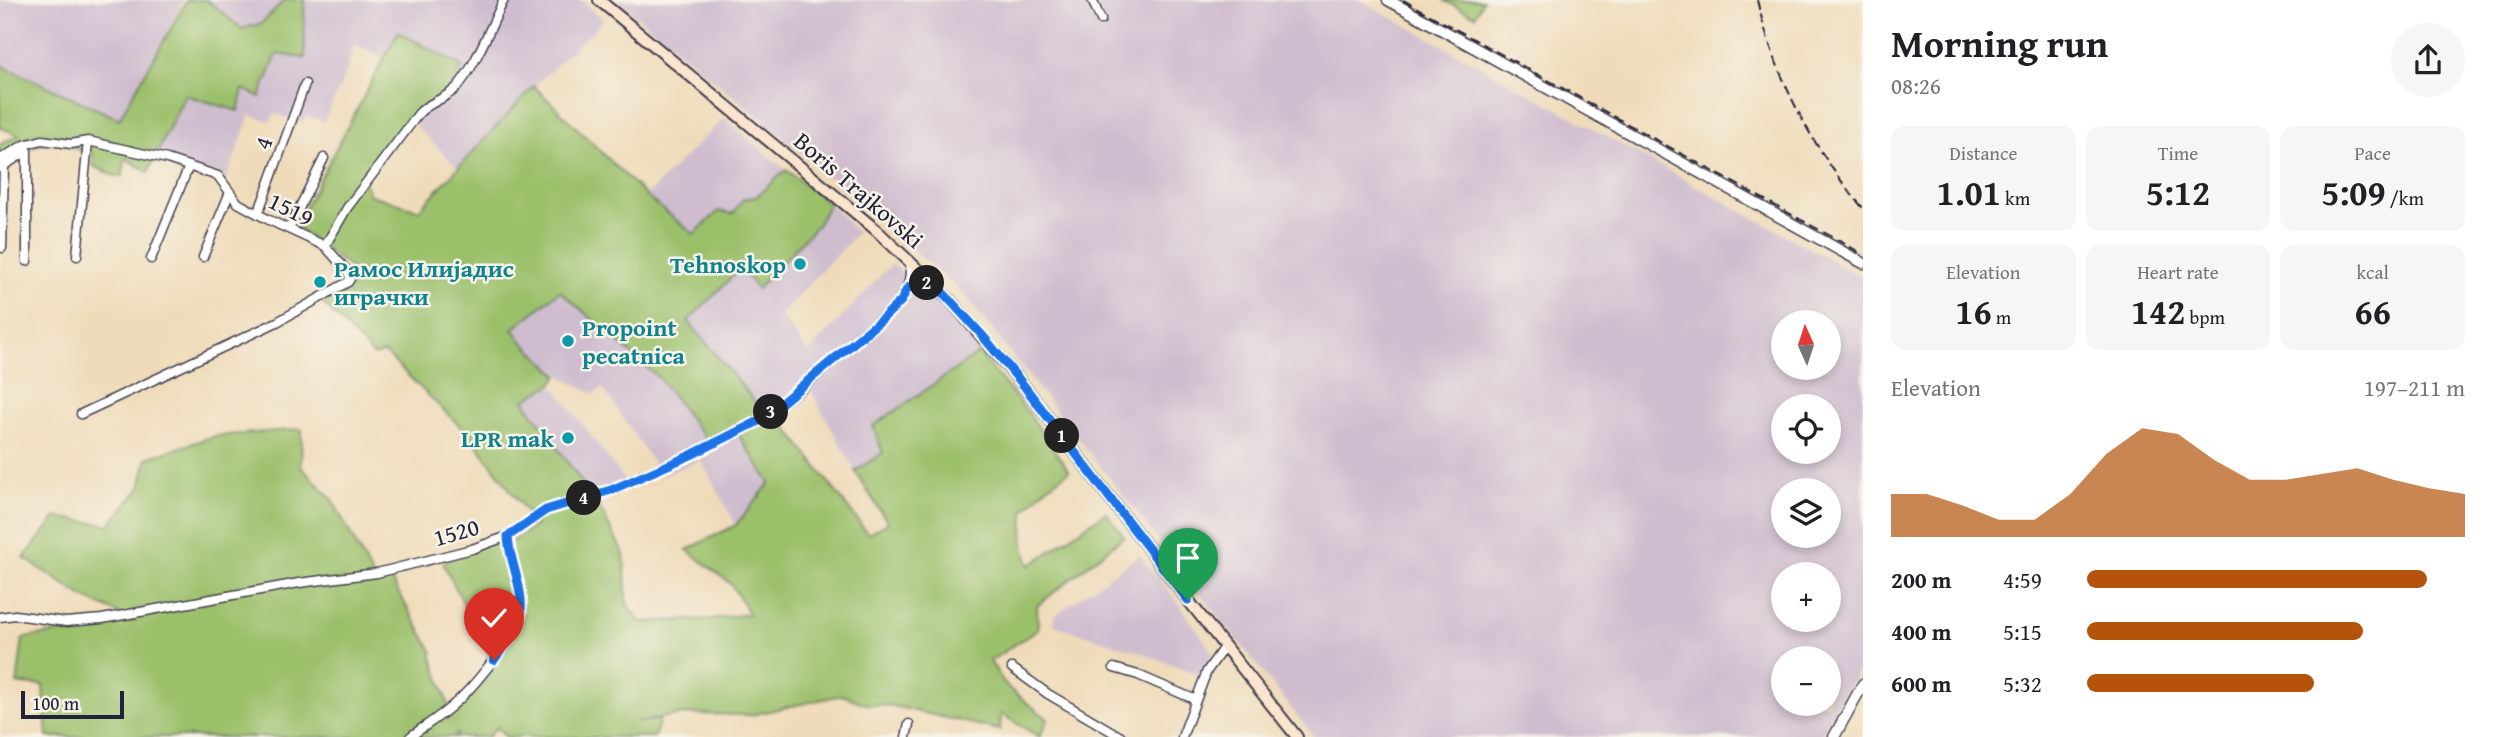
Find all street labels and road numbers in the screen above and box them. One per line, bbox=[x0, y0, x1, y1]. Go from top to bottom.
street label: Boris Trajkovski bbox=[786, 124, 932, 257]
street label: 4 bbox=[245, 132, 281, 154]
street label: 1519 bbox=[263, 183, 319, 235]
street label: 1520 bbox=[429, 509, 483, 555]

